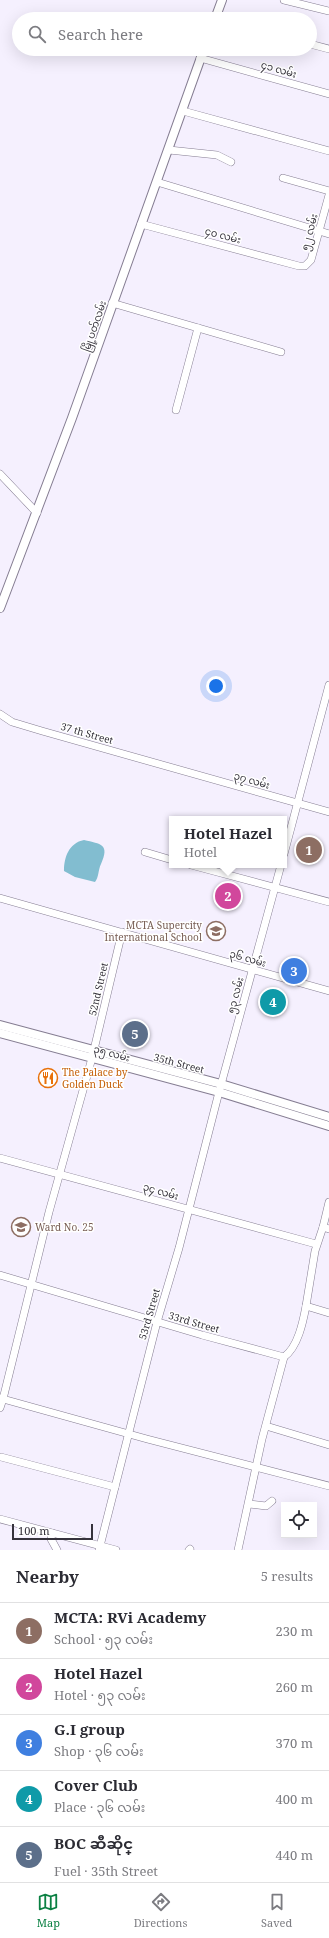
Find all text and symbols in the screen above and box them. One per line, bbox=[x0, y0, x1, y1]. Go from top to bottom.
search box bbox=[12, 12, 317, 56]
icon: search bbox=[26, 23, 48, 45]
text: Search here bbox=[58, 24, 143, 44]
street label: ၄၁ လမ်း bbox=[259, 57, 298, 83]
street label: ၅၂ လမ်း bbox=[297, 212, 323, 252]
street label: ၄၀ လမ်း bbox=[203, 223, 243, 248]
street label: မြို့ပတ်လမ်း bbox=[79, 299, 111, 354]
your location bbox=[206, 676, 226, 696]
street label: 37 th Street bbox=[59, 719, 115, 747]
street label: ၃၇ လမ်း bbox=[232, 768, 272, 794]
popup bbox=[169, 816, 287, 868]
text: Hotel Hazel bbox=[184, 823, 272, 843]
pin: 1 bbox=[296, 835, 322, 865]
text: Hotel bbox=[184, 843, 217, 861]
pin: 2 bbox=[215, 881, 241, 911]
place label: MCTA Supercity International School bbox=[105, 918, 202, 944]
school or university icon: MCTA Supercity International School bbox=[205, 920, 227, 942]
street label: ၃၆ လမ်း bbox=[228, 946, 268, 972]
pin: 3 bbox=[281, 956, 307, 986]
street label: 52nd Street bbox=[85, 961, 111, 1017]
street label: ၅၃ လမ်း bbox=[223, 975, 248, 1015]
pin: 4 bbox=[260, 987, 286, 1017]
pin: 5 bbox=[122, 1019, 148, 1049]
street label: ၃၅ လမ်း bbox=[92, 1041, 132, 1066]
street label: 35th Street bbox=[152, 1050, 206, 1077]
place label: The Palace by Golden Duck bbox=[62, 1065, 128, 1091]
restaurant icon: The Palace by Golden Duck bbox=[37, 1067, 59, 1089]
street label: ၃၄ လမ်း bbox=[141, 1179, 180, 1205]
school or university icon: Ward No. 25 bbox=[10, 1216, 32, 1238]
place label: Ward No. 25 bbox=[35, 1220, 94, 1234]
street label: 53rd Street bbox=[135, 1286, 163, 1341]
street label: 33rd Street bbox=[167, 1308, 222, 1336]
map controls bbox=[281, 1502, 317, 1538]
button: locate bbox=[281, 1502, 317, 1538]
scale bar bbox=[12, 1522, 93, 1541]
text: 100 m bbox=[18, 1523, 50, 1538]
text: Nearby bbox=[16, 1565, 79, 1588]
text: 5 results bbox=[261, 1567, 313, 1585]
text: MCTA: RVi Academy bbox=[54, 1607, 206, 1627]
text: 1 bbox=[25, 1622, 33, 1640]
text: 230 m bbox=[276, 1622, 313, 1640]
text: School · ၅၃ လမ်း bbox=[54, 1630, 153, 1648]
text: Hotel Hazel bbox=[54, 1663, 142, 1683]
text: 2 bbox=[25, 1678, 33, 1696]
text: 260 m bbox=[276, 1678, 313, 1696]
text: Hotel · ၅၃ လမ်း bbox=[54, 1686, 146, 1704]
text: G.I group bbox=[54, 1719, 125, 1739]
text: 3 bbox=[25, 1734, 33, 1752]
text: 370 m bbox=[276, 1734, 313, 1752]
text: Shop · ၃၆ လမ်း bbox=[54, 1742, 144, 1760]
text: Cover Club bbox=[54, 1775, 138, 1795]
text: 4 bbox=[25, 1790, 33, 1808]
text: 400 m bbox=[276, 1790, 313, 1808]
text: Place · ၃၆ လမ်း bbox=[54, 1798, 145, 1816]
text: BOC ဆီဆိုင္ bbox=[54, 1833, 133, 1853]
text: 5 bbox=[25, 1846, 33, 1864]
text: 440 m bbox=[276, 1846, 313, 1864]
text: Fuel · 35th Street bbox=[54, 1862, 158, 1880]
tab: Map bbox=[37, 1891, 60, 1930]
tab: Directions bbox=[134, 1891, 187, 1930]
tab: Saved bbox=[261, 1891, 292, 1930]

